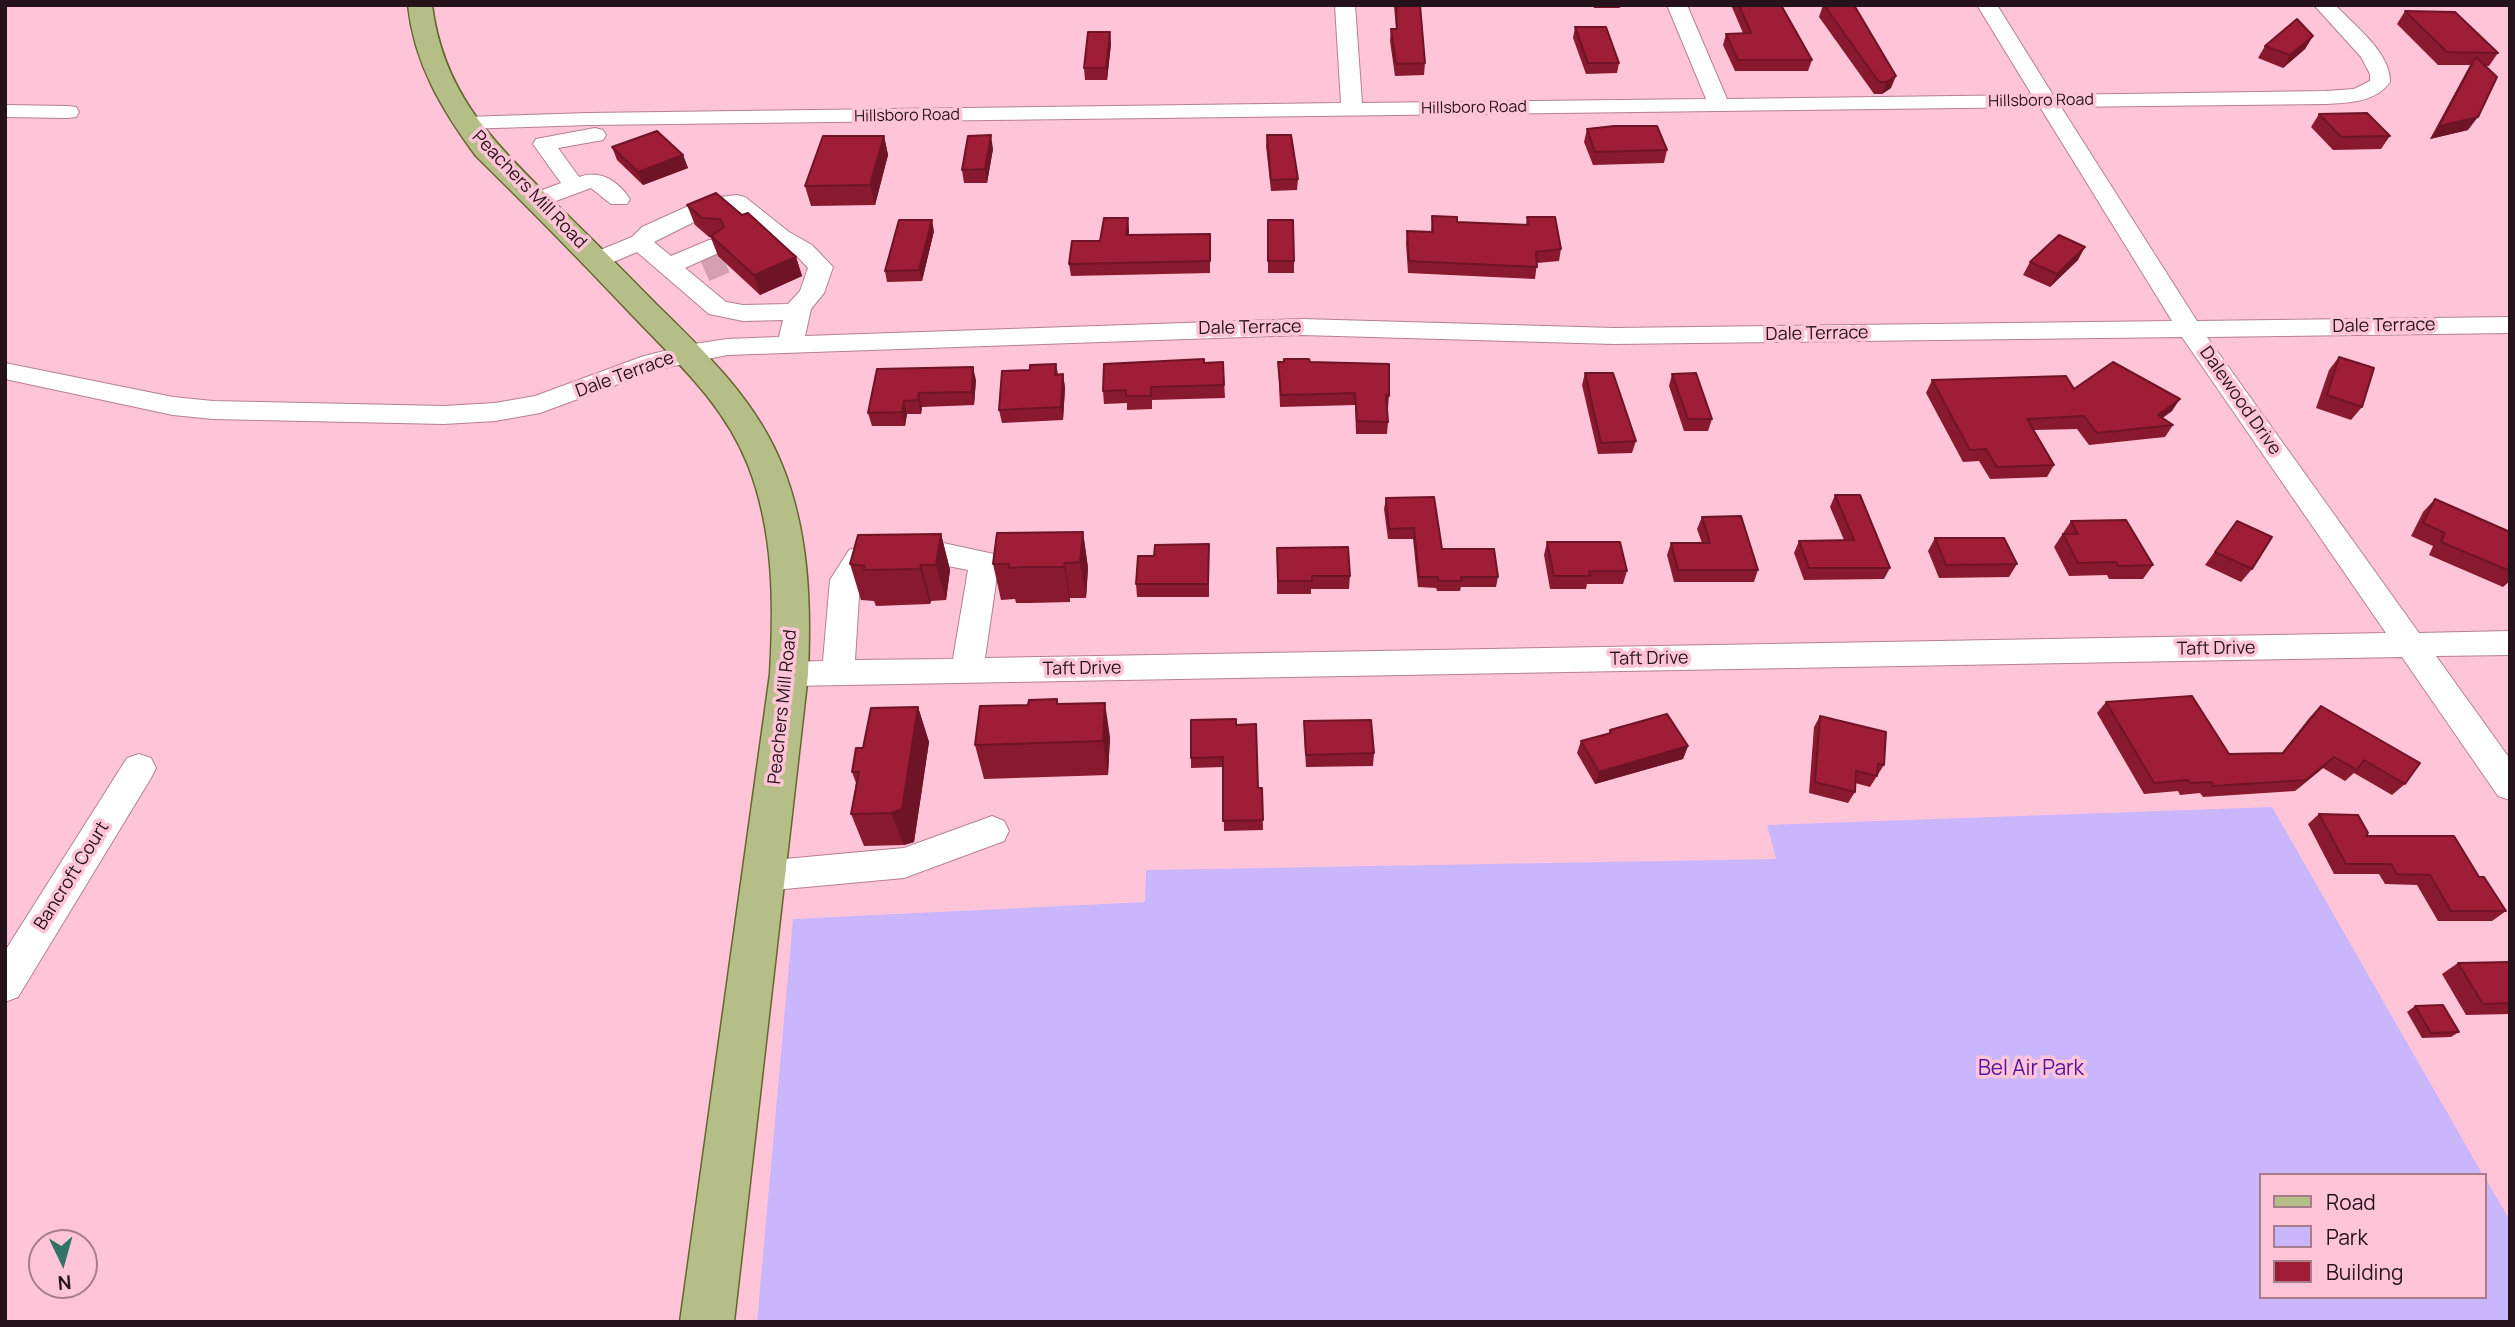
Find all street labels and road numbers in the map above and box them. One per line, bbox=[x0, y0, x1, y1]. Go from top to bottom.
street label: Hillsboro Road bbox=[1988, 90, 2094, 112]
street label: Hillsboro Road bbox=[1421, 97, 1527, 119]
street label: Hillsboro Road bbox=[854, 105, 960, 127]
street label: Peachers Mill Road bbox=[467, 127, 591, 253]
street label: Dale Terrace bbox=[2332, 314, 2436, 338]
street label: Dale Terrace bbox=[1198, 316, 1302, 340]
street label: Dale Terrace bbox=[1765, 322, 1869, 346]
street label: Dalewood Drive bbox=[2195, 343, 2285, 459]
street label: Dale Terrace bbox=[573, 347, 677, 403]
street label: Peachers Mill Road bbox=[764, 629, 802, 785]
street label: Taft Drive bbox=[2176, 638, 2256, 660]
street label: Taft Drive bbox=[1609, 648, 1689, 670]
street label: Taft Drive bbox=[1042, 658, 1122, 680]
street label: Bancroft Court bbox=[30, 818, 114, 934]

